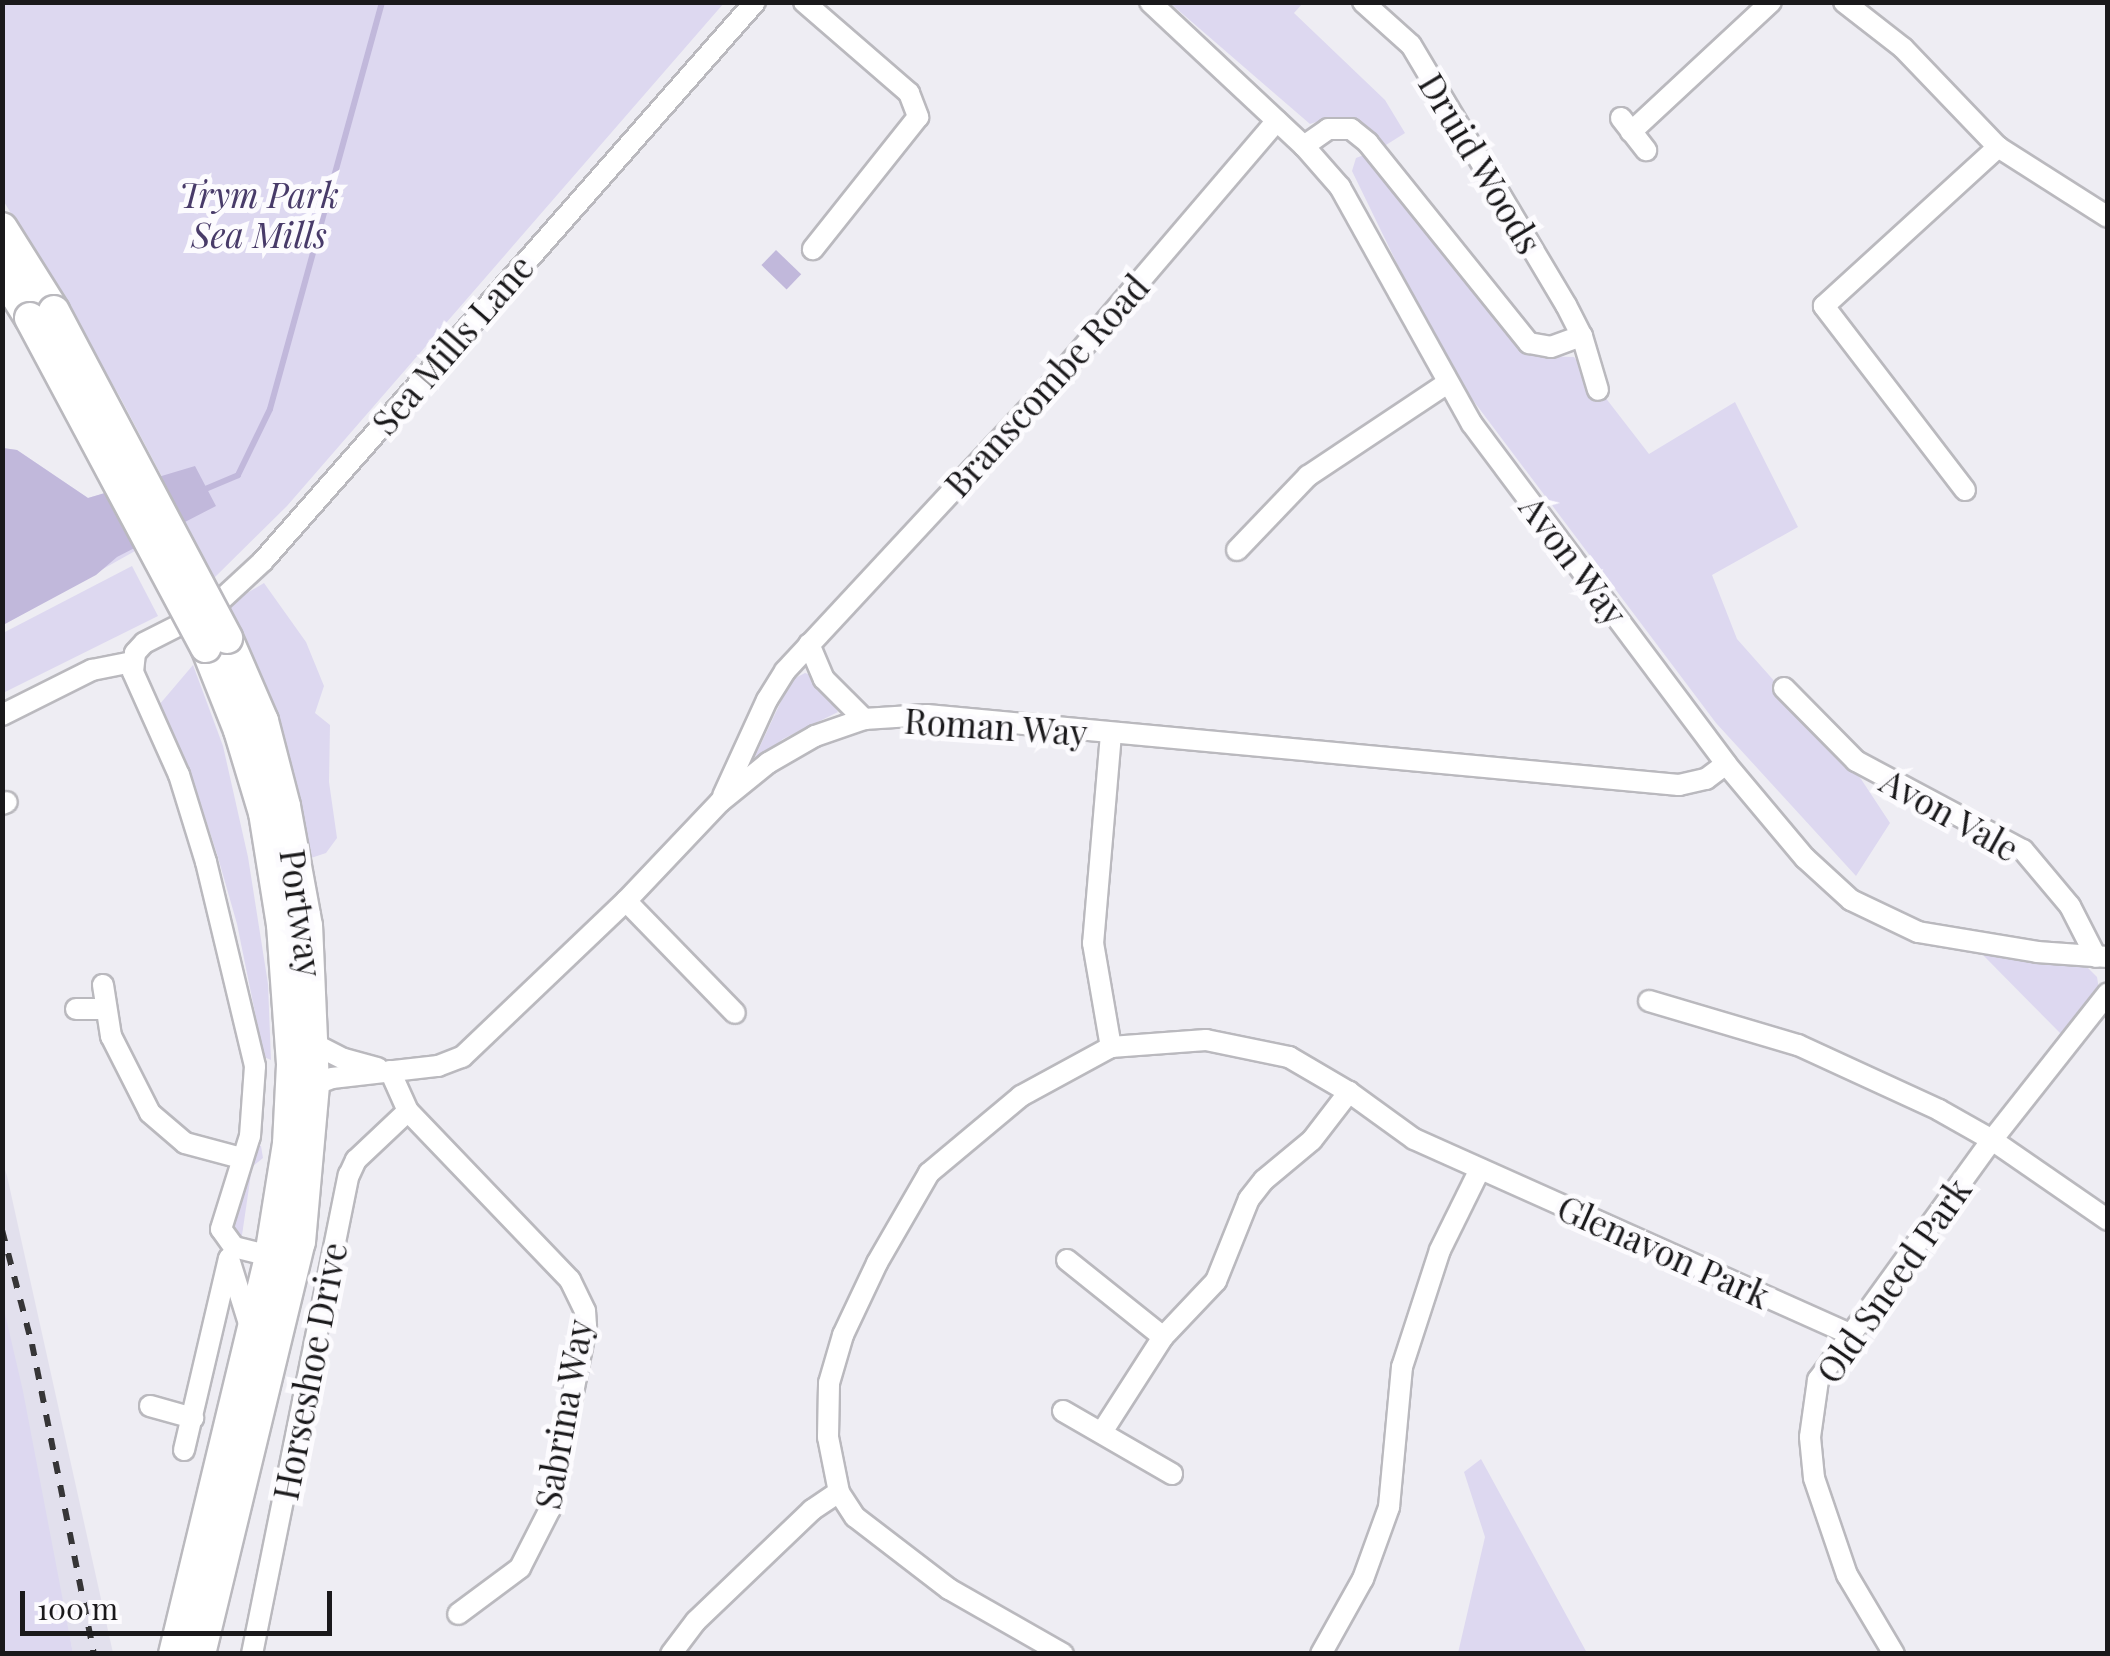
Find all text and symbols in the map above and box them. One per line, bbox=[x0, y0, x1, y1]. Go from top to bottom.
street label: Druid Woods bbox=[1410, 65, 1552, 261]
park label: Trym Park Sea Mills bbox=[179, 173, 339, 255]
street label: Sea Mills Lane bbox=[363, 246, 541, 442]
street label: Branscombe Road bbox=[935, 265, 1157, 505]
street label: Avon Way bbox=[1511, 486, 1637, 634]
street label: Roman Way bbox=[902, 699, 1090, 753]
street label: Avon Vale bbox=[1873, 759, 2027, 869]
street label: Portway bbox=[272, 846, 332, 980]
street label: Old Sneed Park bbox=[1807, 1170, 1979, 1390]
street label: Glenavon Park bbox=[1552, 1186, 1776, 1316]
street label: Horseshoe Drive bbox=[263, 1239, 355, 1503]
street label: Sabrina Way bbox=[526, 1315, 600, 1513]
scale bar bbox=[25, 1571, 338, 1633]
text: 100 m bbox=[37, 1588, 118, 1628]

